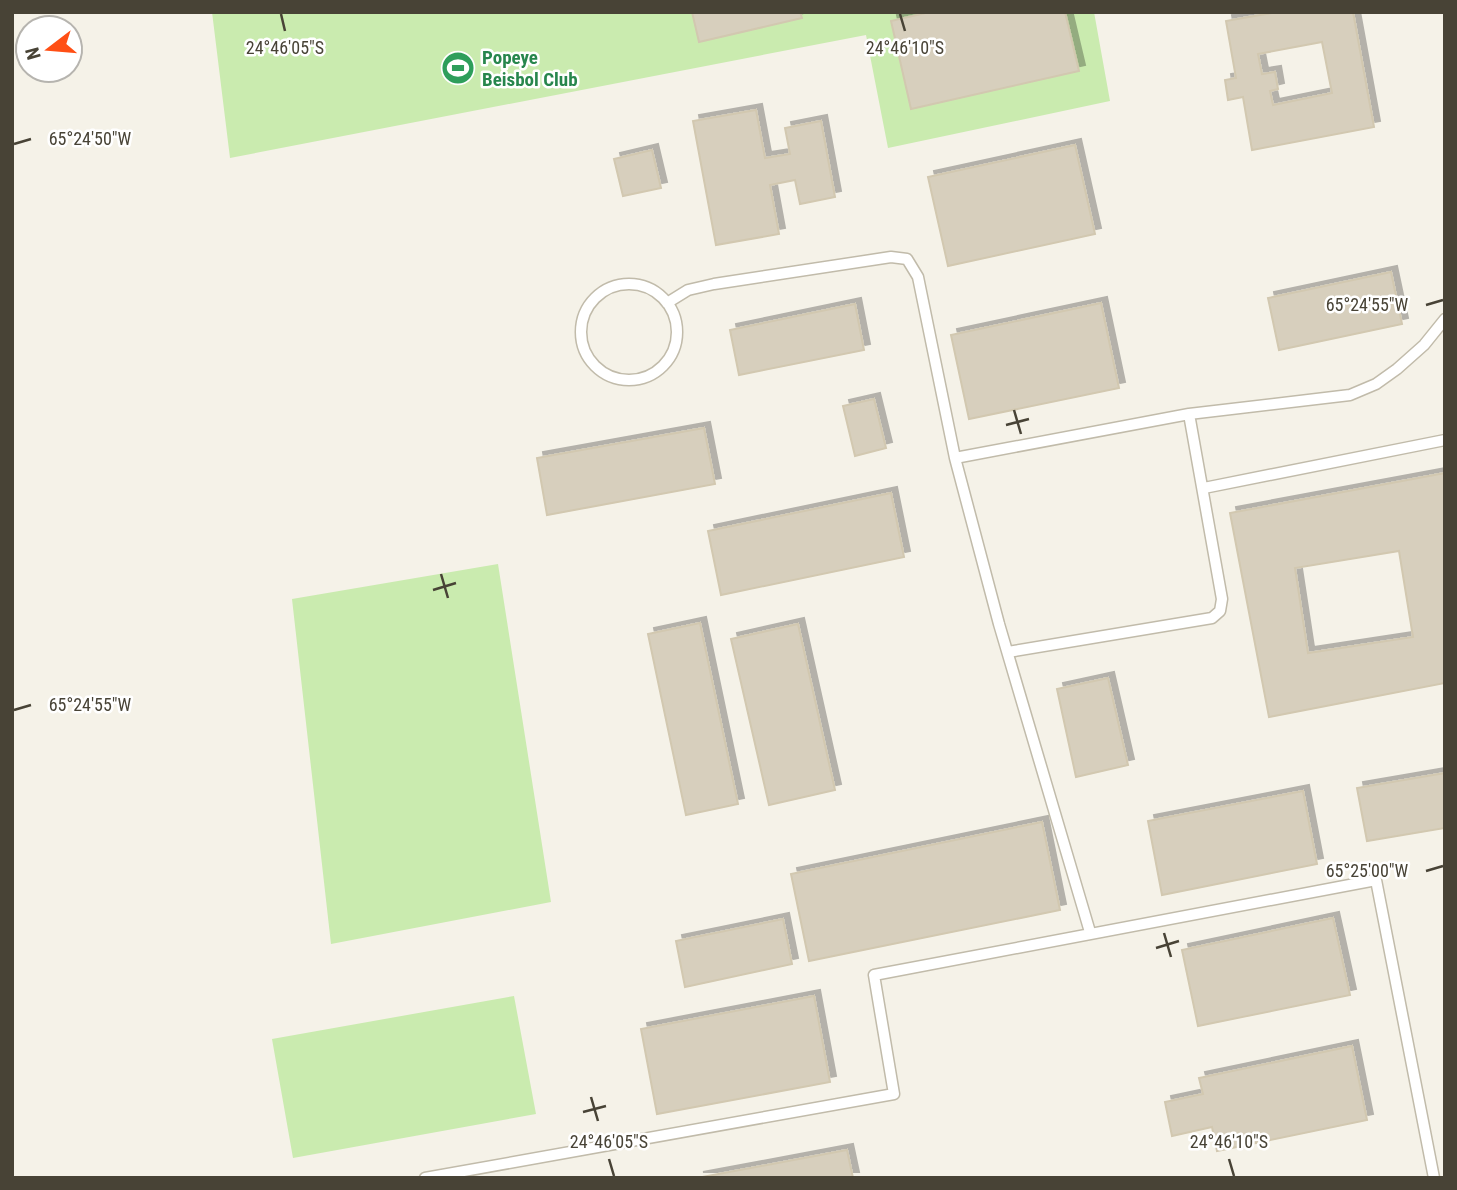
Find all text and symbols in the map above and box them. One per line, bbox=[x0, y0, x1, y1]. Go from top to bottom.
north arrow bbox=[14, 14, 84, 84]
text: 24°46'05"S bbox=[246, 37, 324, 58]
text: 24°46'10"S bbox=[866, 37, 944, 58]
text: N bbox=[20, 45, 46, 62]
place label: Popeye Beisbol Club bbox=[482, 46, 578, 91]
sports icon: Popeye Beisbol Club bbox=[439, 49, 477, 87]
text: 65°24'50"W bbox=[49, 128, 132, 149]
text: 65°24'55"W bbox=[1326, 294, 1409, 315]
text: 65°24'55"W bbox=[49, 694, 132, 715]
text: 65°25'00"W bbox=[1326, 860, 1409, 881]
text: 24°46'05"S bbox=[570, 1131, 648, 1152]
text: 24°46'10"S bbox=[1190, 1131, 1268, 1152]

